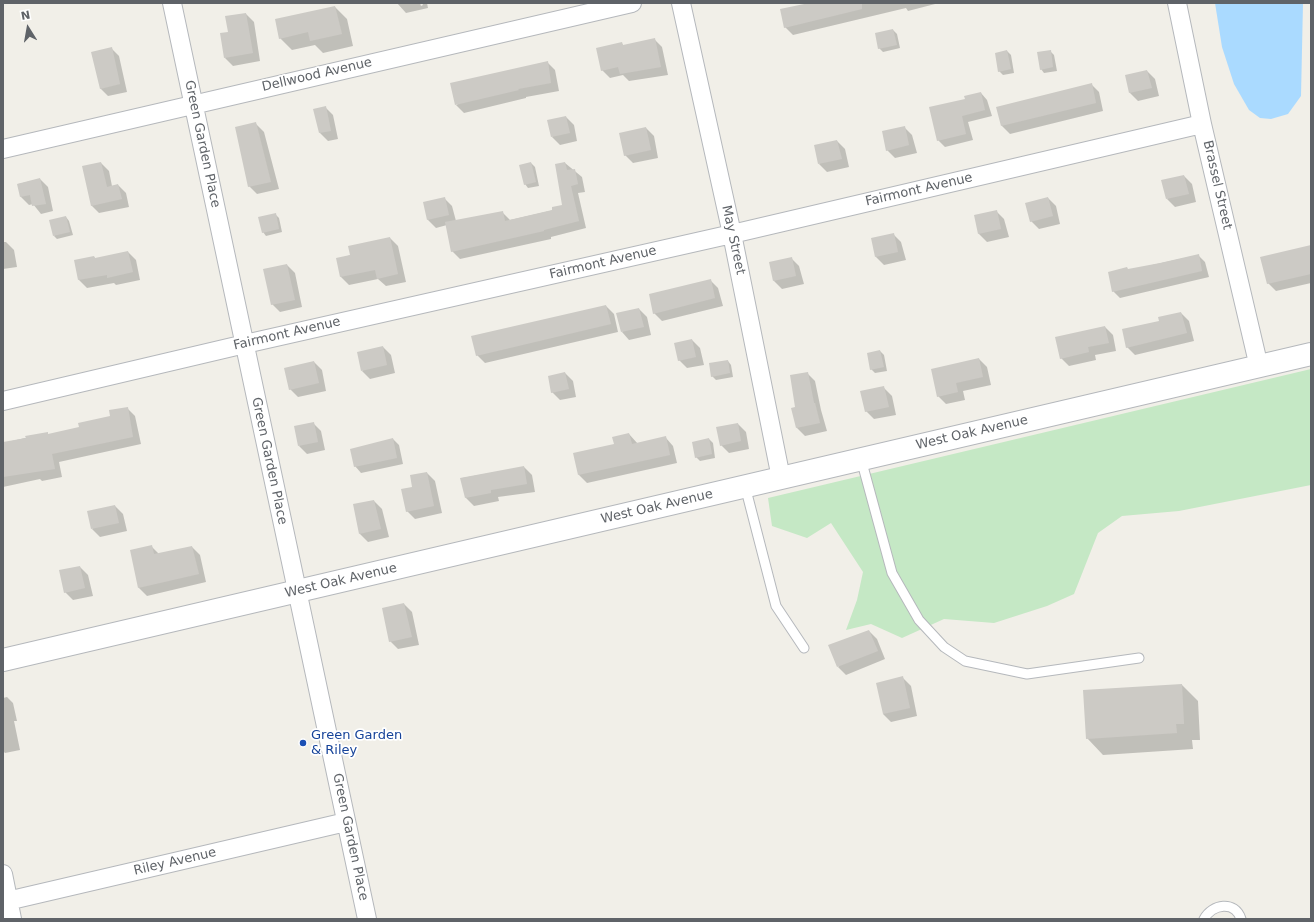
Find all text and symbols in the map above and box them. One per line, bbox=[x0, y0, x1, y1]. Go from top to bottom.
north arrow bbox=[8, 8, 48, 48]
text: N bbox=[20, 8, 31, 23]
street label: Dellwood Avenue bbox=[260, 55, 374, 95]
street label: Green Garden Place bbox=[181, 79, 223, 209]
street label: Brassel Street bbox=[1199, 139, 1235, 231]
street label: Fairmont Avenue bbox=[864, 170, 974, 210]
street label: May Street bbox=[718, 204, 748, 276]
street label: Fairmont Avenue bbox=[548, 243, 658, 283]
street label: Fairmont Avenue bbox=[232, 314, 342, 354]
street label: Green Garden Place bbox=[248, 396, 290, 526]
street label: West Oak Avenue bbox=[915, 413, 1029, 453]
street label: West Oak Avenue bbox=[600, 487, 714, 527]
street label: West Oak Avenue bbox=[284, 561, 398, 601]
place label: Green Garden & Riley bbox=[311, 728, 402, 759]
marker: Green Garden & Riley bbox=[298, 738, 308, 748]
street label: Green Garden Place bbox=[329, 772, 371, 902]
street label: Riley Avenue bbox=[132, 845, 218, 879]

